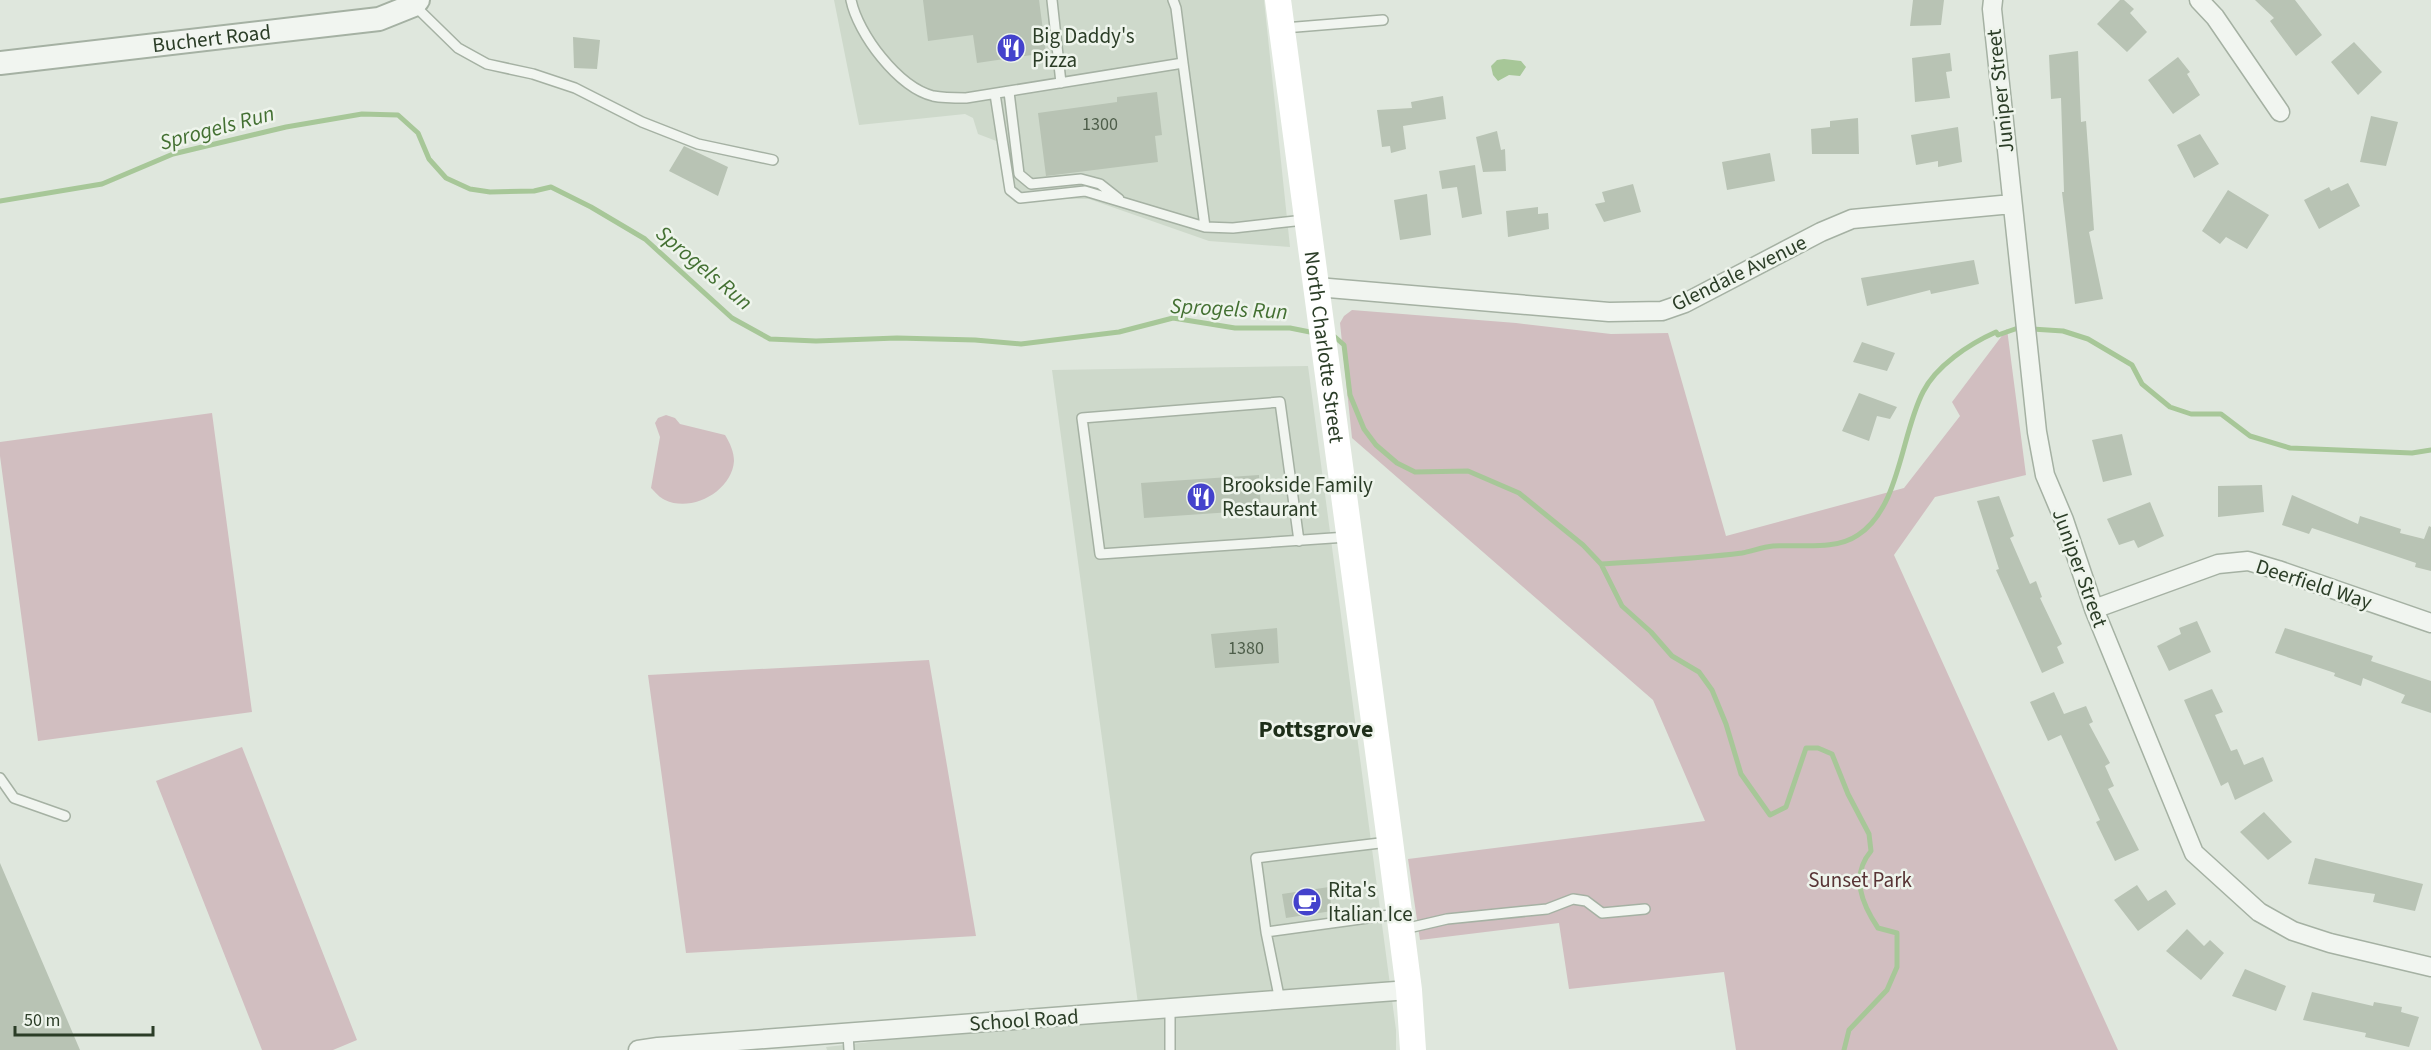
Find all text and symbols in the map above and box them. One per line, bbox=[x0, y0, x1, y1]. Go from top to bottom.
street label: Buchert Road bbox=[151, 17, 272, 60]
place label: Big Daddy's Pizza bbox=[1032, 21, 1135, 75]
street label: Juniper Street bbox=[1979, 28, 2021, 154]
restaurant icon: Big Daddy's Pizza bbox=[995, 32, 1027, 64]
water label: Sprogels Run bbox=[156, 97, 278, 159]
house number: 1300 bbox=[1082, 112, 1118, 137]
water label: Sprogels Run bbox=[649, 218, 759, 318]
street label: Glendale Avenue bbox=[1666, 227, 1812, 319]
street label: North Charlotte Street bbox=[1297, 249, 1352, 445]
water label: Sprogels Run bbox=[1169, 290, 1289, 328]
place label: Brookside Family Restaurant bbox=[1222, 470, 1373, 524]
restaurant icon: Brookside Family Restaurant bbox=[1185, 481, 1217, 513]
street label: Juniper Street bbox=[2045, 504, 2115, 632]
street label: Deerfield Way bbox=[2252, 551, 2376, 617]
house number: 1380 bbox=[1228, 636, 1264, 661]
district label: Pottsgrove bbox=[1259, 712, 1373, 747]
park label: Sunset Park bbox=[1808, 865, 1912, 895]
place label: Rita's Italian Ice bbox=[1328, 875, 1413, 929]
cafe icon: Rita's Italian Ice bbox=[1291, 886, 1323, 918]
scale bar bbox=[15, 999, 153, 1037]
street label: School Road bbox=[968, 1001, 1080, 1039]
text: 50 m bbox=[24, 1008, 60, 1033]

